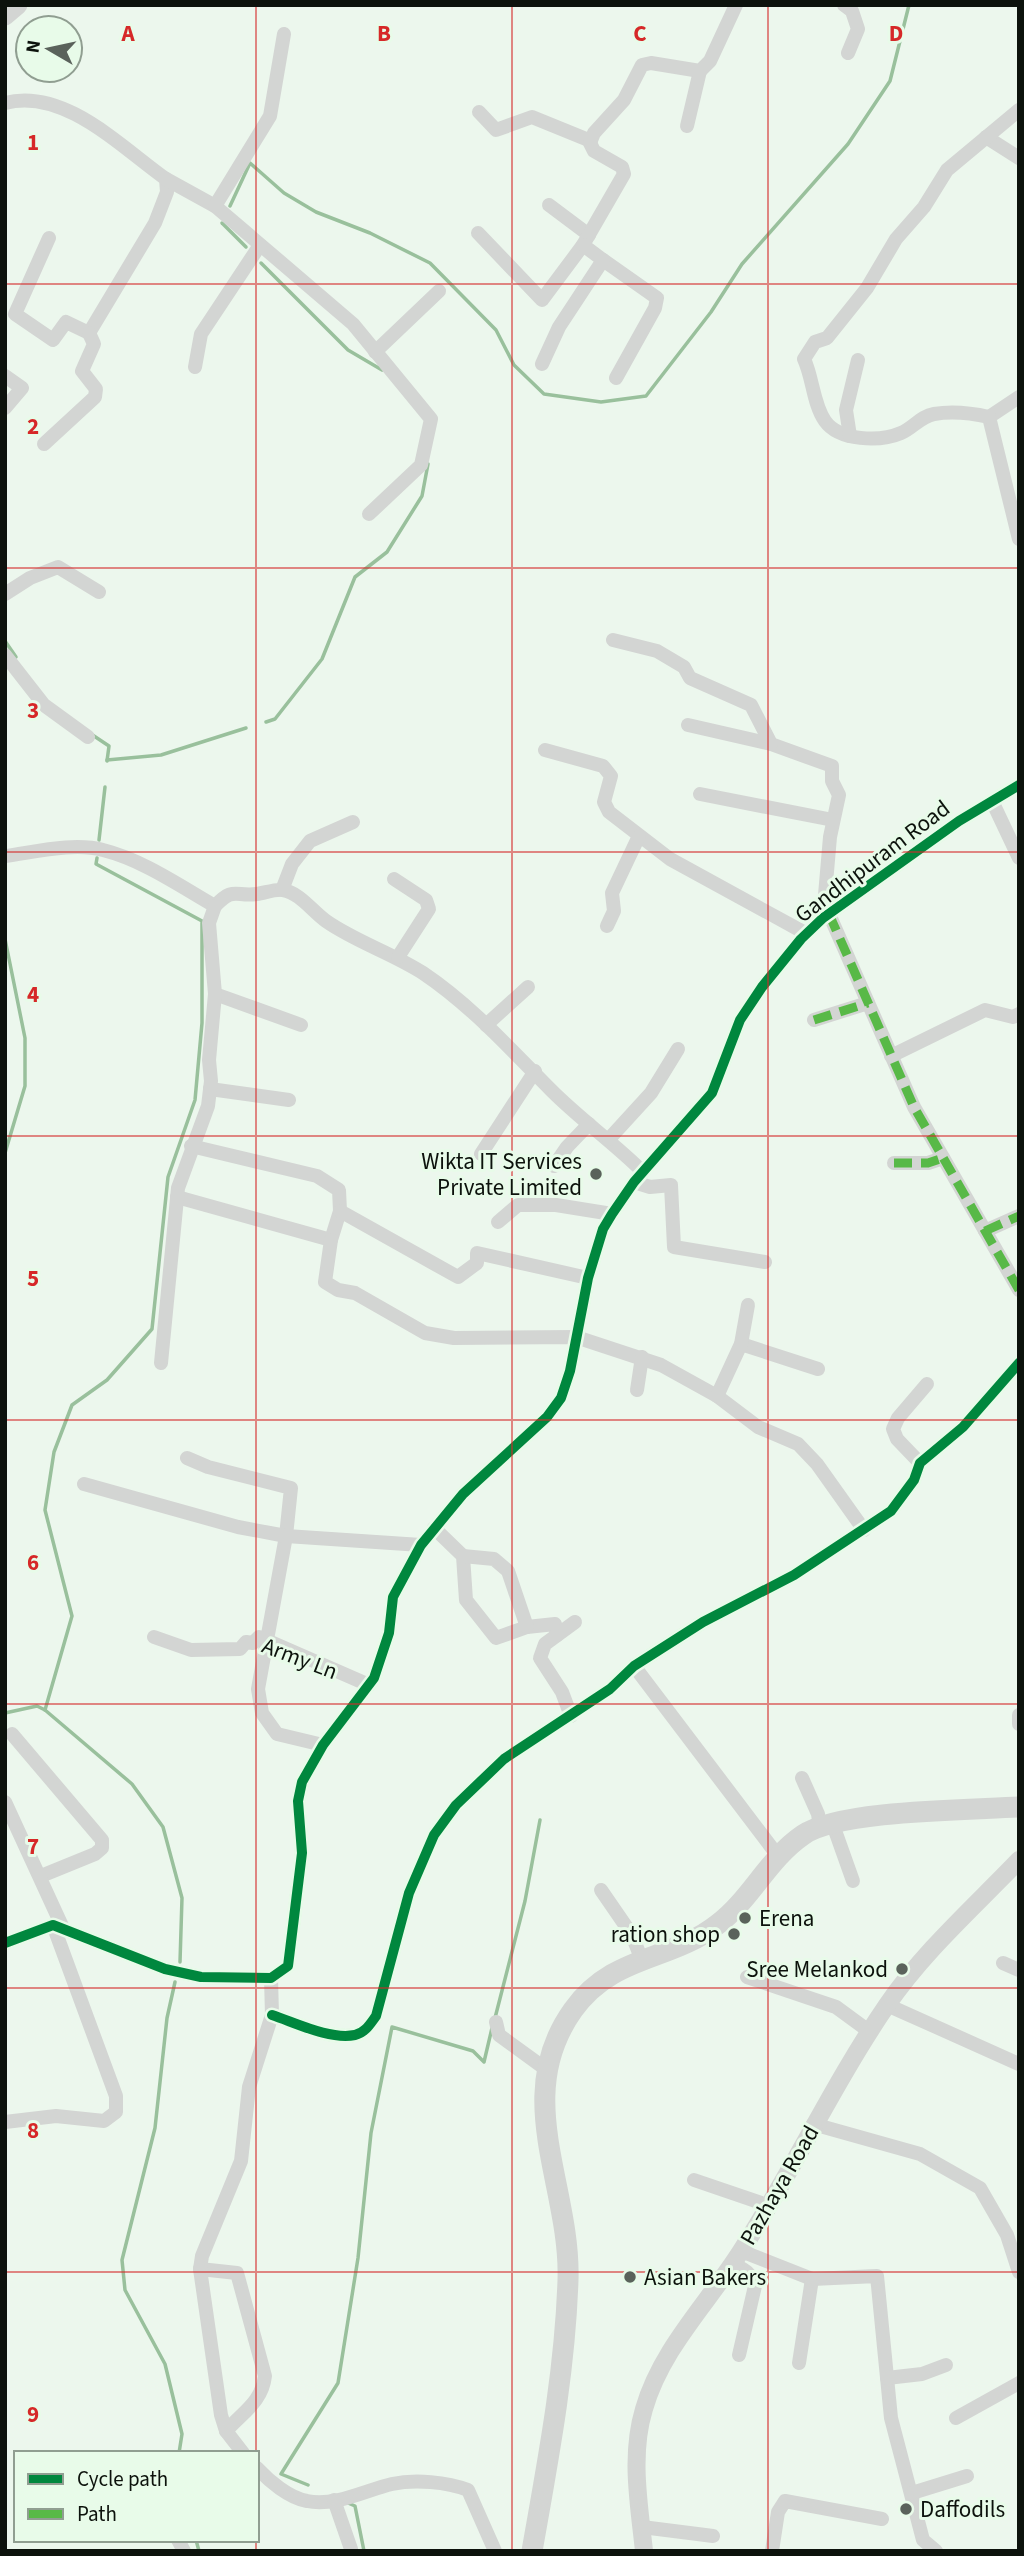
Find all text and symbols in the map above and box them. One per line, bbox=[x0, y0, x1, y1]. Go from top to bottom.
north arrow bbox=[14, 14, 84, 84]
text: A bbox=[120, 17, 135, 50]
text: B bbox=[377, 17, 391, 50]
text: C bbox=[633, 17, 647, 50]
text: D bbox=[889, 17, 903, 50]
text: N bbox=[19, 38, 48, 55]
text: 1 bbox=[27, 126, 39, 159]
text: 2 bbox=[27, 410, 39, 443]
text: 3 bbox=[27, 694, 39, 727]
street label: Gandhipuram Road bbox=[788, 792, 957, 931]
text: 4 bbox=[27, 978, 39, 1011]
place label: Wikta IT Services Private Limited bbox=[421, 1145, 582, 1204]
marker: Wikta IT Services Private Limited bbox=[588, 1166, 604, 1182]
text: 5 bbox=[27, 1262, 39, 1295]
text: 6 bbox=[27, 1546, 39, 1579]
street label: Army Ln bbox=[257, 1629, 342, 1688]
text: 7 bbox=[27, 1830, 39, 1863]
place label: Erena bbox=[759, 1902, 814, 1935]
marker: Erena bbox=[737, 1910, 753, 1926]
place label: ration shop bbox=[611, 1918, 720, 1951]
marker: ration shop bbox=[726, 1926, 742, 1942]
place label: Sree Melankod bbox=[746, 1953, 888, 1986]
marker: Sree Melankod bbox=[894, 1961, 910, 1977]
text: 8 bbox=[27, 2114, 39, 2147]
street label: Pazhaya Road bbox=[732, 2119, 827, 2251]
place label: Asian Bakers bbox=[644, 2261, 766, 2294]
marker: Asian Bakers bbox=[622, 2269, 638, 2285]
text: 9 bbox=[27, 2398, 39, 2431]
legend bbox=[14, 2451, 259, 2542]
text: Cycle path bbox=[77, 2464, 168, 2494]
place label: Daffodils bbox=[920, 2493, 1005, 2526]
text: Path bbox=[77, 2499, 117, 2529]
marker: Daffodils bbox=[898, 2501, 914, 2517]

